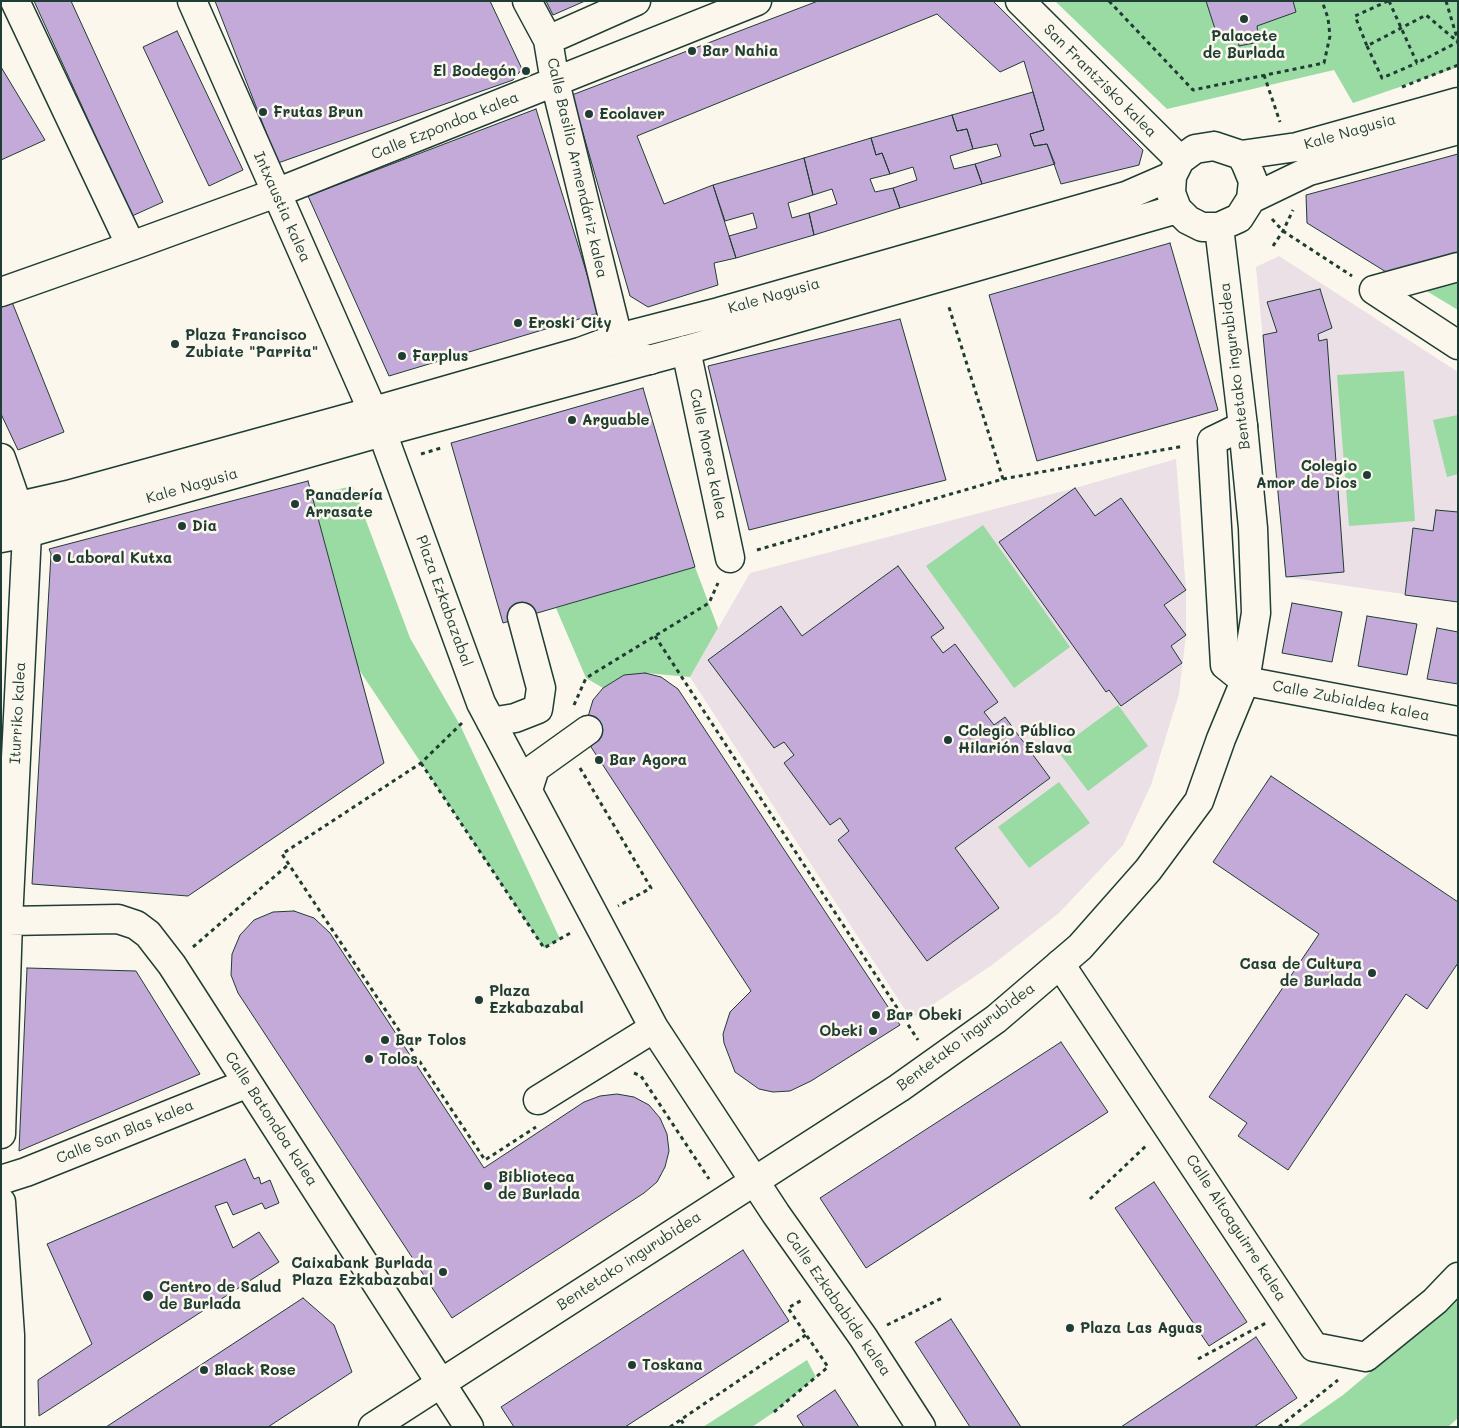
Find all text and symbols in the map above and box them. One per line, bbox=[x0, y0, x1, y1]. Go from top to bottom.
marker: Palacete de Burlada bbox=[1238, 13, 1250, 25]
street label: San Frantzisko kalea bbox=[1040, 21, 1160, 141]
place label: Palacete de Burlada bbox=[1203, 27, 1285, 62]
place label: Bar Nahia bbox=[702, 42, 778, 60]
marker: Bar Nahia bbox=[686, 45, 698, 57]
street label: Calle Basilio Armendáriz kalea bbox=[543, 56, 611, 280]
place label: El Bodegón bbox=[433, 62, 516, 80]
marker: El Bodegón bbox=[520, 65, 532, 77]
street label: Calle Ezpondoa kalea bbox=[369, 88, 521, 164]
place label: Frutas Brun bbox=[273, 103, 363, 121]
place label: Ecolaver bbox=[599, 105, 665, 123]
marker: Frutas Brun bbox=[257, 106, 269, 118]
marker: Ecolaver bbox=[583, 108, 595, 120]
street label: Kale Nagusia bbox=[1302, 110, 1398, 154]
street label: Intxaustia kalea bbox=[250, 149, 314, 265]
street label: Kale Nagusia bbox=[726, 274, 822, 318]
street label: Bentetako ingurubidea bbox=[1216, 281, 1254, 451]
place label: Eroski City bbox=[528, 314, 612, 332]
marker: Eroski City bbox=[512, 317, 524, 329]
place label: Plaza Francisco Zubiate "Parrita" bbox=[185, 326, 318, 361]
marker: Plaza Francisco Zubiate "Parrita" bbox=[169, 338, 181, 350]
place label: Farplus bbox=[412, 347, 468, 365]
marker: Farplus bbox=[396, 350, 408, 362]
street label: Calle Morea kalea bbox=[685, 387, 731, 521]
place label: Arguable bbox=[582, 411, 650, 429]
marker: Arguable bbox=[566, 414, 578, 426]
place label: Colegio Amor de Dios bbox=[1256, 457, 1357, 492]
street label: Kale Nagusia bbox=[144, 464, 240, 508]
marker: Colegio Amor de Dios bbox=[1361, 469, 1373, 481]
place label: Panadería Arrasate bbox=[305, 486, 383, 521]
marker: Panadería Arrasate bbox=[289, 498, 301, 510]
place label: Dia bbox=[192, 517, 217, 535]
marker: Dia bbox=[176, 520, 188, 532]
street label: Plaza Ezkabazabal bbox=[412, 533, 476, 669]
place label: Laboral Kutxa bbox=[67, 549, 172, 567]
marker: Laboral Kutxa bbox=[51, 552, 63, 564]
street label: Iturriko kalea bbox=[6, 661, 30, 765]
street label: Calle Zubialdea kalea bbox=[1271, 677, 1431, 725]
place label: Colegio Público Hilarión Eslava bbox=[958, 722, 1075, 757]
marker: Colegio Público Hilarión Eslava bbox=[942, 734, 954, 746]
place label: Bar Agora bbox=[609, 751, 687, 769]
marker: Bar Agora bbox=[593, 754, 605, 766]
place label: Casa de Cultura de Burlada bbox=[1240, 955, 1362, 990]
marker: Casa de Cultura de Burlada bbox=[1366, 967, 1378, 979]
street label: Bentetako ingurubidea bbox=[893, 979, 1039, 1095]
place label: Plaza Ezkabazabal bbox=[489, 982, 584, 1017]
marker: Plaza Ezkabazabal bbox=[473, 994, 485, 1006]
place label: Bar Obeki bbox=[886, 1006, 962, 1024]
marker: Bar Obeki bbox=[870, 1009, 882, 1021]
place label: Obeki bbox=[819, 1022, 863, 1040]
marker: Obeki bbox=[867, 1025, 879, 1037]
place label: Bar Tolos bbox=[395, 1031, 466, 1049]
marker: Bar Tolos bbox=[379, 1034, 391, 1046]
street label: Calle Batondoa kalea bbox=[221, 1049, 321, 1189]
place label: Tolos bbox=[379, 1050, 418, 1068]
marker: Tolos bbox=[363, 1053, 375, 1065]
street label: Calle San Blas kalea bbox=[54, 1096, 196, 1168]
street label: Calle Altoaguirre kalea bbox=[1182, 1151, 1290, 1305]
place label: Biblioteca de Burlada bbox=[498, 1168, 580, 1203]
marker: Biblioteca de Burlada bbox=[482, 1180, 494, 1192]
street label: Bentetako ingurubidea bbox=[554, 1208, 704, 1314]
street label: Calle Ezkababide kalea bbox=[781, 1228, 895, 1380]
place label: Caixabank Burlada Plaza Ezkabazabal bbox=[291, 1254, 433, 1289]
marker: Caixabank Burlada Plaza Ezkabazabal bbox=[437, 1266, 449, 1278]
place label: Centro de Salud de Burlada bbox=[159, 1278, 281, 1313]
marker: Centro de Salud de Burlada bbox=[141, 1289, 155, 1303]
place label: Plaza Las Aguas bbox=[1080, 1319, 1202, 1337]
marker: Plaza Las Aguas bbox=[1064, 1322, 1076, 1334]
place label: Toskana bbox=[642, 1356, 703, 1374]
marker: Toskana bbox=[626, 1359, 638, 1371]
place label: Black Rose bbox=[214, 1361, 296, 1379]
marker: Black Rose bbox=[198, 1364, 210, 1376]

